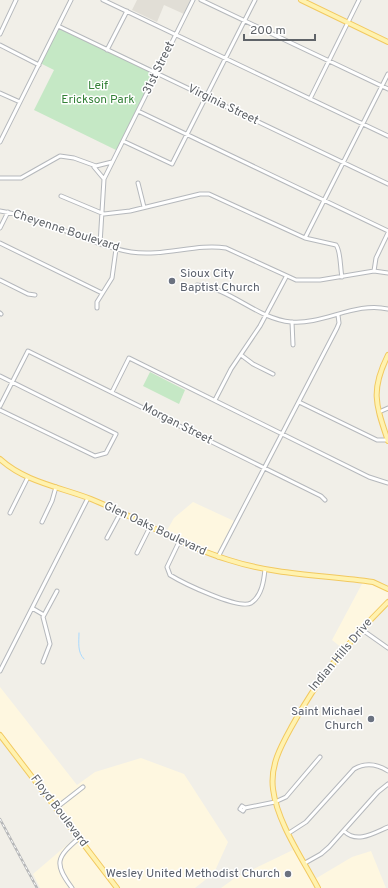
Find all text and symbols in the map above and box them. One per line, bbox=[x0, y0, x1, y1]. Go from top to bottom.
scale bar bbox=[244, 16, 315, 42]
text: 200 m bbox=[250, 23, 286, 39]
street label: 31st Street bbox=[139, 39, 179, 97]
park label: Leif Erickson Park bbox=[61, 78, 135, 108]
street label: Virginia Street bbox=[185, 81, 261, 129]
street label: Cheyenne Boulevard bbox=[11, 206, 121, 256]
place label: Sioux City Baptist Church bbox=[180, 266, 260, 296]
marker: Sioux City Baptist Church bbox=[167, 276, 177, 286]
street label: Morgan Street bbox=[139, 399, 215, 449]
street label: Glen Oaks Boulevard bbox=[101, 498, 209, 560]
street label: Indian Hills Drive bbox=[306, 615, 376, 695]
place label: Saint Michael Church bbox=[291, 704, 363, 734]
marker: Saint Michael Church bbox=[366, 714, 376, 724]
street label: Floyd Boulevard bbox=[27, 772, 91, 850]
place label: Wesley United Methodist Church bbox=[106, 866, 280, 882]
marker: Wesley United Methodist Church bbox=[283, 869, 293, 879]

